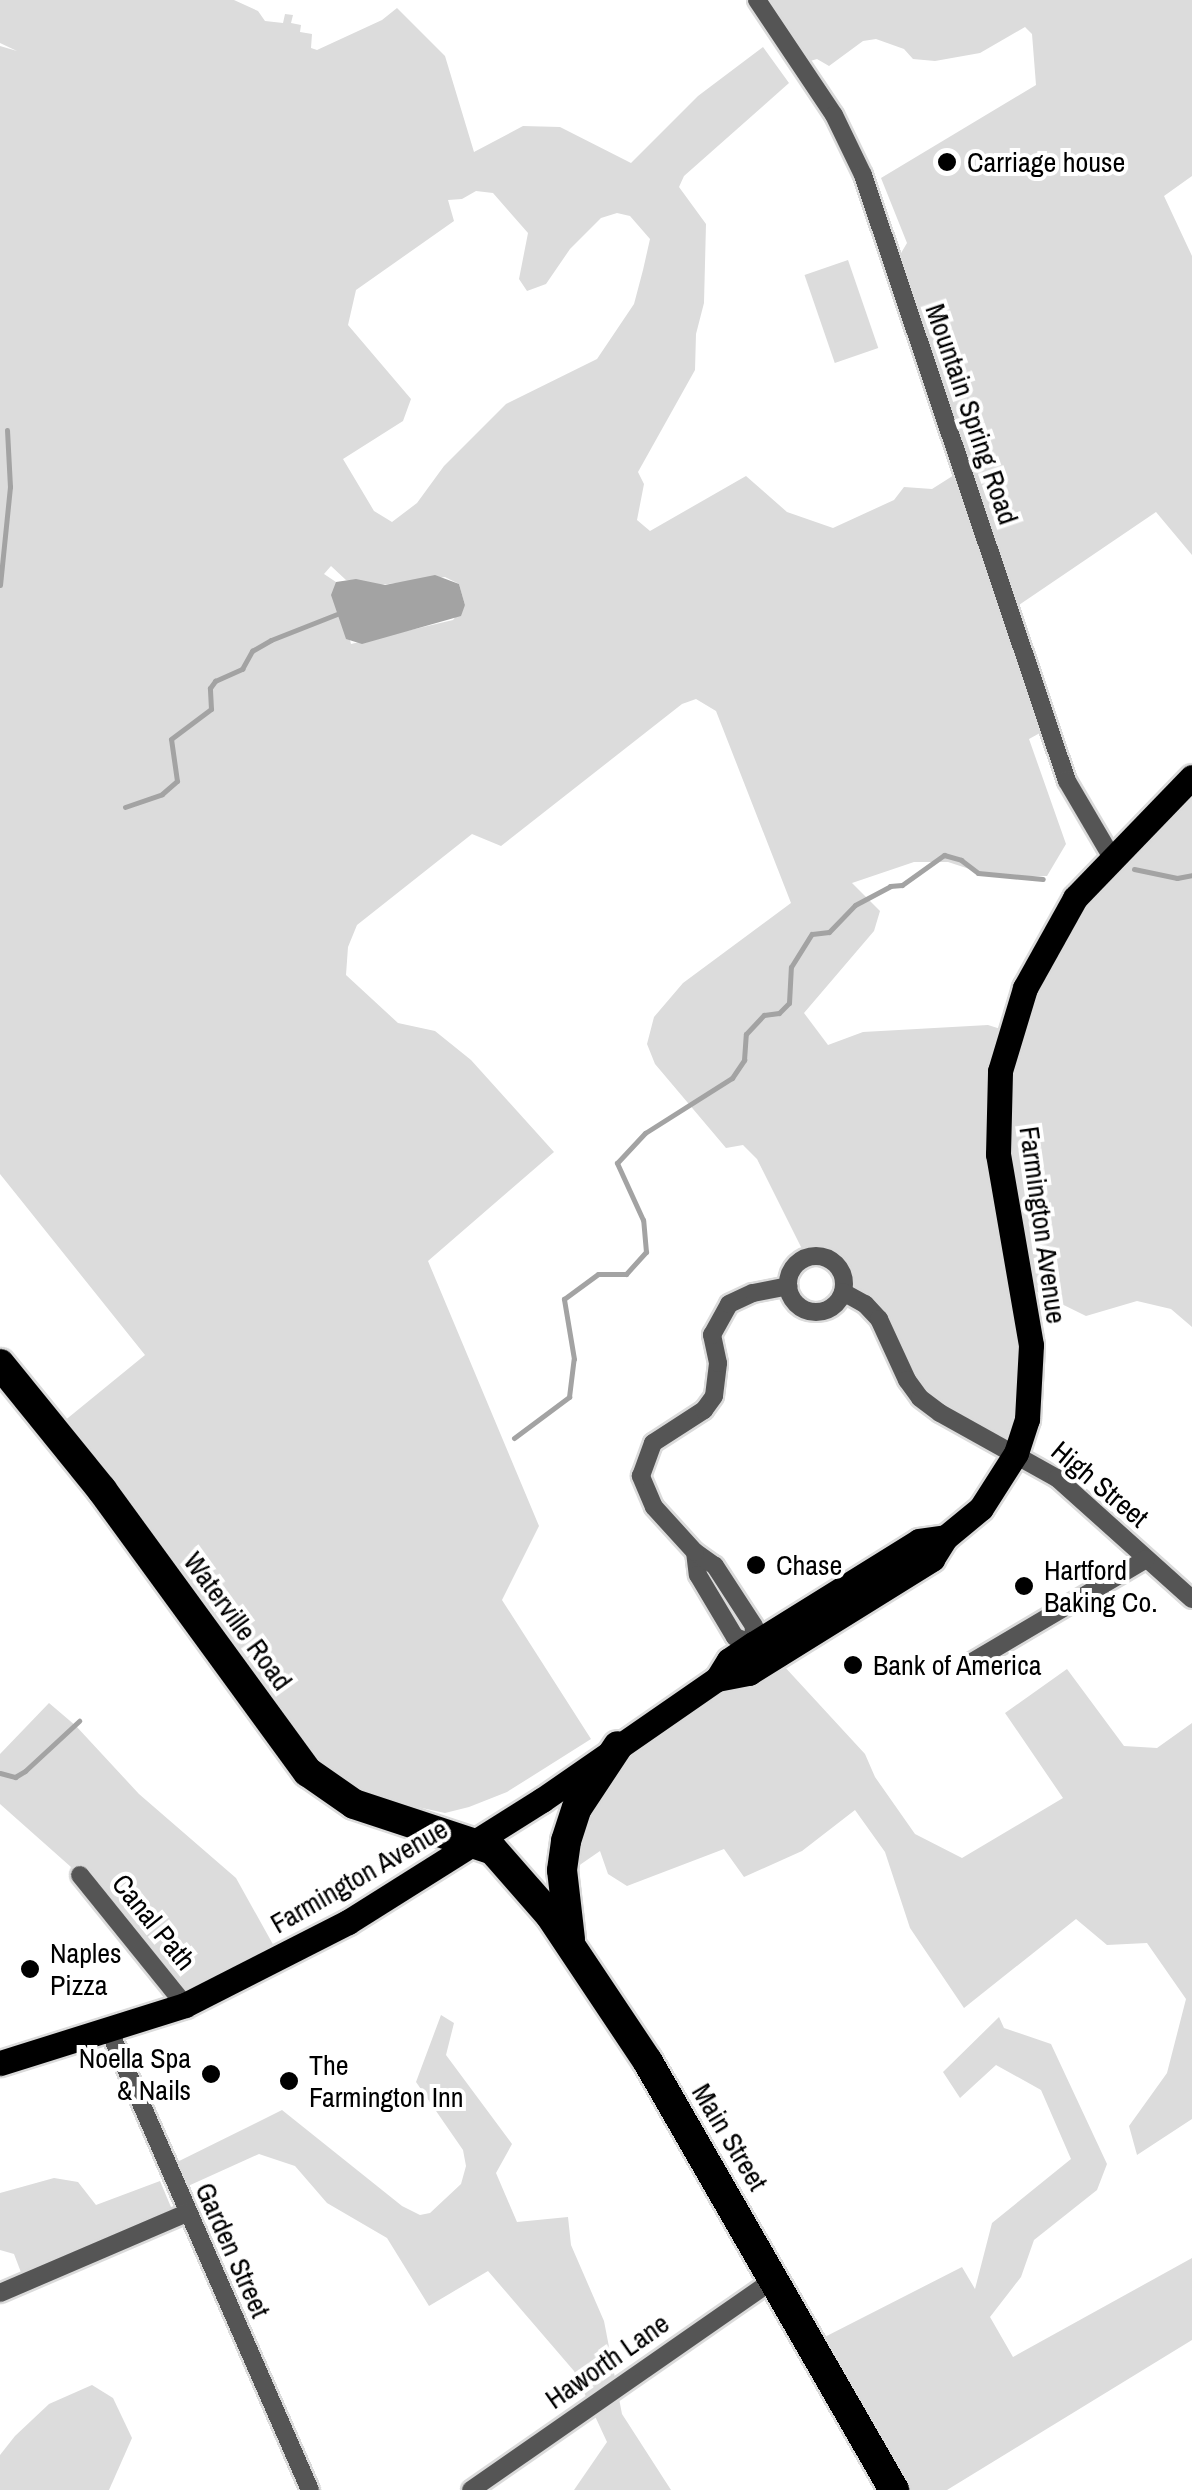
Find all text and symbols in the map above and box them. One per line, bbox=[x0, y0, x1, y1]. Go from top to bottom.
place label: Carriage house bbox=[967, 145, 1125, 179]
marker: Carriage house bbox=[936, 151, 958, 173]
street label: Mountain Spring Road bbox=[919, 299, 1025, 529]
street label: Farmington Avenue bbox=[1012, 1124, 1074, 1326]
street label: High Street bbox=[1045, 1434, 1155, 1534]
street label: Waterville Road bbox=[177, 1545, 299, 1697]
place label: Chase bbox=[776, 1548, 842, 1582]
place label: Hartford Baking Co. bbox=[1044, 1553, 1158, 1619]
marker: Chase bbox=[745, 1554, 767, 1576]
marker: Hartford Baking Co. bbox=[1013, 1575, 1035, 1597]
place label: Bank of America bbox=[873, 1648, 1043, 1682]
marker: Bank of America bbox=[842, 1654, 864, 1676]
street label: Farmington Avenue bbox=[264, 1811, 454, 1941]
street label: Canal Path bbox=[105, 1867, 203, 1977]
place label: Naples Pizza bbox=[50, 1936, 121, 2002]
marker: Naples Pizza bbox=[19, 1958, 41, 1980]
place label: Noella Spa & Nails bbox=[79, 2041, 191, 2107]
place label: The Farmington Inn bbox=[309, 2048, 464, 2114]
marker: Noella Spa & Nails bbox=[200, 2063, 222, 2085]
marker: The Farmington Inn bbox=[278, 2070, 300, 2092]
street label: Main Street bbox=[685, 2077, 775, 2197]
street label: Garden Street bbox=[188, 2177, 278, 2323]
street label: Haworth Lane bbox=[539, 2306, 675, 2416]

